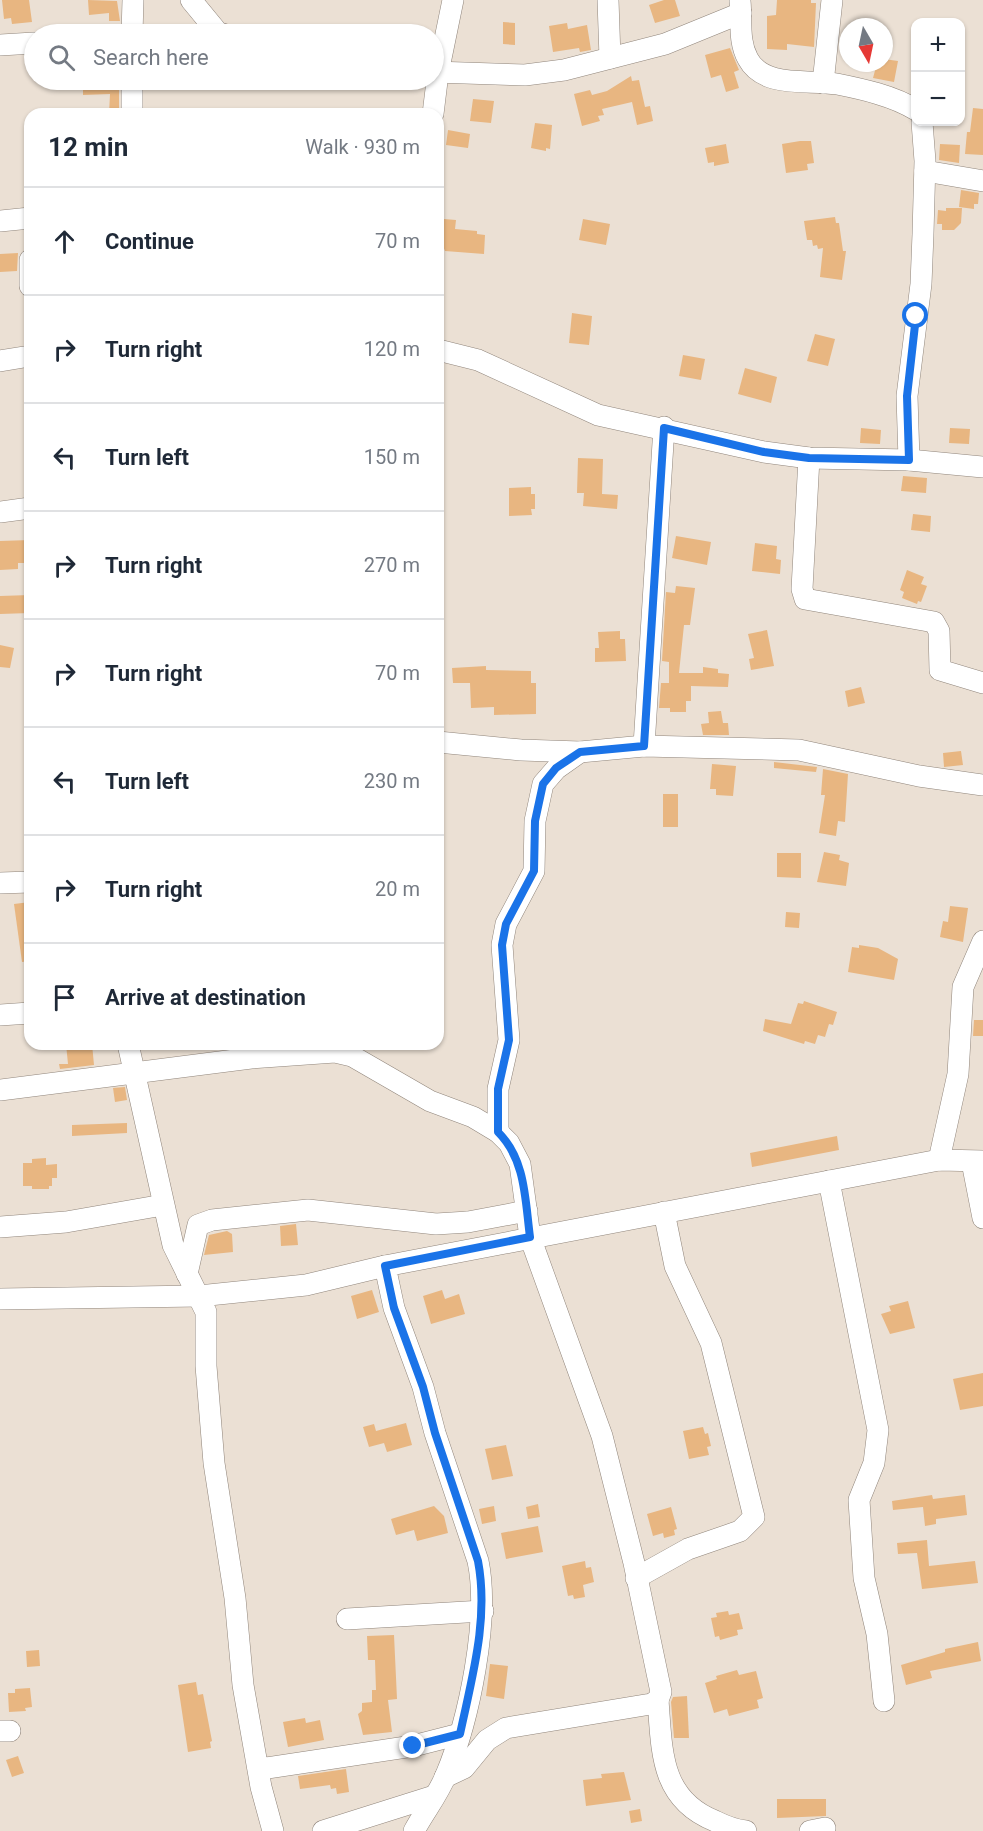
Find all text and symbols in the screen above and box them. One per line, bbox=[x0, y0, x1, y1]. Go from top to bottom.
north arrow bbox=[839, 18, 893, 72]
map controls bbox=[911, 18, 965, 126]
button: + bbox=[911, 18, 965, 72]
search box bbox=[24, 24, 444, 90]
icon: search bbox=[45, 41, 78, 74]
text: Search here bbox=[93, 45, 209, 70]
button: − bbox=[911, 72, 965, 126]
text: 12 min bbox=[48, 132, 128, 162]
text: Walk · 930 m bbox=[305, 135, 420, 159]
icon: ahead bbox=[48, 225, 81, 258]
text: Continue bbox=[105, 229, 194, 254]
text: 70 m bbox=[375, 229, 420, 253]
route start bbox=[902, 302, 928, 328]
icon: right bbox=[48, 333, 81, 366]
text: Turn right bbox=[105, 337, 202, 362]
text: 120 m bbox=[364, 337, 420, 361]
icon: left bbox=[48, 441, 81, 474]
text: Turn left bbox=[105, 445, 189, 470]
text: 150 m bbox=[364, 445, 420, 469]
icon: right bbox=[48, 549, 81, 582]
text: Turn right bbox=[105, 553, 202, 578]
text: 270 m bbox=[364, 553, 420, 577]
icon: right bbox=[48, 657, 81, 690]
text: Turn right bbox=[105, 661, 202, 686]
text: 70 m bbox=[375, 661, 420, 685]
icon: left bbox=[48, 765, 81, 798]
text: Turn left bbox=[105, 769, 189, 794]
text: 230 m bbox=[364, 769, 420, 793]
icon: right bbox=[48, 873, 81, 906]
text: Turn right bbox=[105, 877, 202, 902]
text: 20 m bbox=[375, 877, 420, 901]
icon: arrive bbox=[48, 981, 81, 1014]
text: Arrive at destination bbox=[105, 985, 306, 1010]
route end bbox=[399, 1732, 425, 1758]

